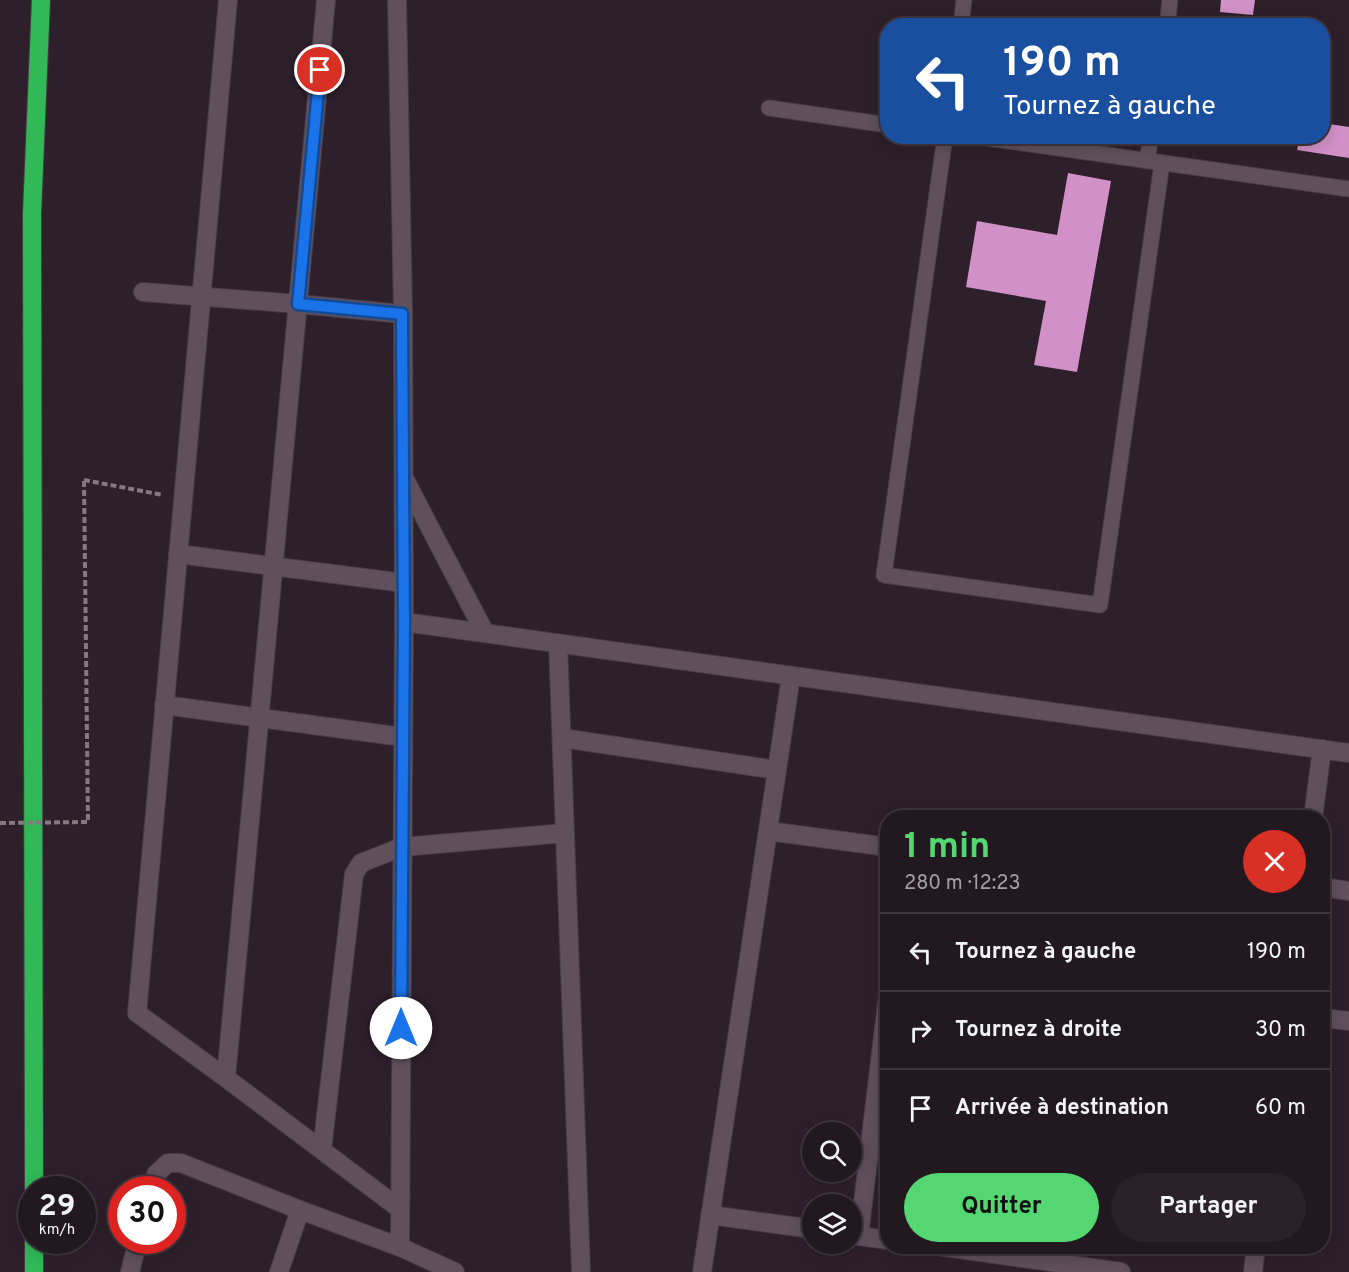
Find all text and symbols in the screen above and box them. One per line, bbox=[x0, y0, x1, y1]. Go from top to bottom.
text: 190 m bbox=[1003, 38, 1121, 91]
icon: left bbox=[904, 42, 982, 120]
pin bbox=[294, 44, 345, 95]
icon: arrive bbox=[303, 53, 336, 86]
text: Tournez à gauche bbox=[1003, 90, 1216, 124]
text: 1 min bbox=[904, 825, 990, 871]
button: close bbox=[1243, 830, 1306, 893]
text: 280 m · 12:23 bbox=[904, 871, 1021, 897]
icon: left bbox=[904, 936, 937, 969]
text: Tournez à gauche bbox=[955, 939, 1136, 966]
text: 190 m bbox=[1247, 939, 1306, 966]
position arrow bbox=[369, 996, 433, 1060]
icon: right bbox=[904, 1014, 937, 1047]
text: Tournez à droite bbox=[955, 1017, 1122, 1044]
text: 30 m bbox=[1255, 1017, 1306, 1044]
icon: arrive bbox=[904, 1092, 937, 1125]
text: Arrivée à destination bbox=[955, 1095, 1169, 1122]
text: 60 m bbox=[1255, 1095, 1306, 1122]
map controls bbox=[802, 1122, 862, 1254]
button: search bbox=[802, 1122, 862, 1182]
button: Quitter bbox=[904, 1173, 1099, 1242]
button: Partager bbox=[1111, 1173, 1306, 1242]
speed limit sign: 30 bbox=[108, 1176, 186, 1254]
text: 29 bbox=[39, 1189, 75, 1226]
button: layers bbox=[802, 1194, 862, 1254]
text: km/h bbox=[39, 1221, 75, 1240]

